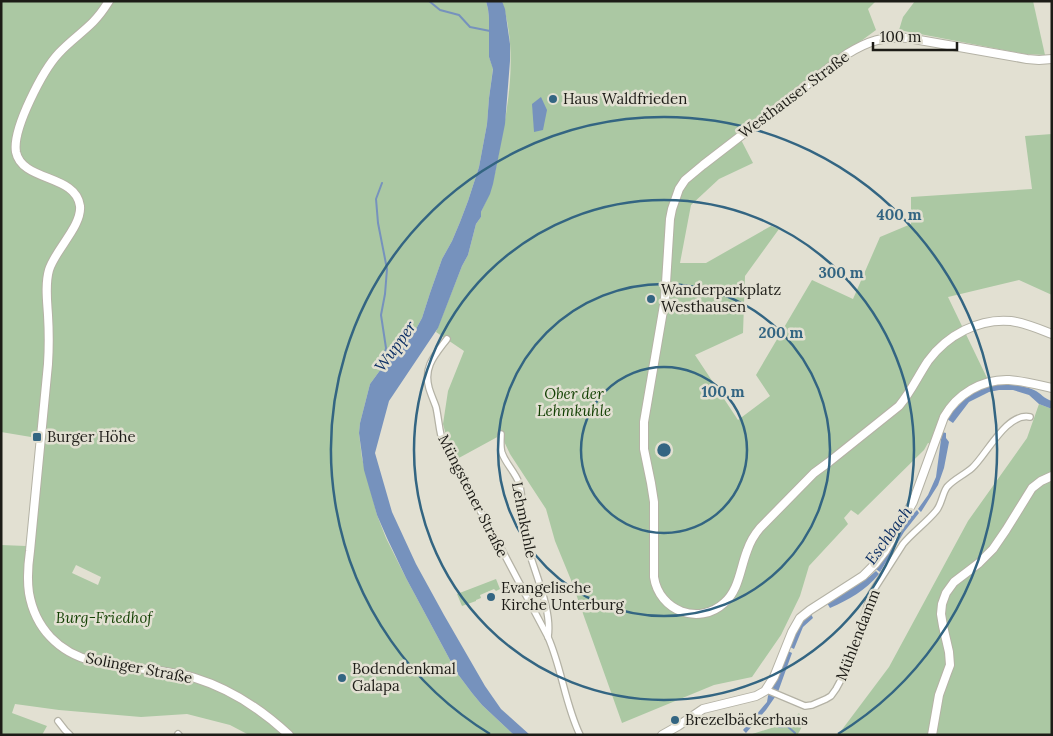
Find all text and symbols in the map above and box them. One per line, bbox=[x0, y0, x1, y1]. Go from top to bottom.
scale bar bbox=[873, 20, 957, 52]
text: 100 m bbox=[880, 27, 921, 46]
street label: Westhauser Straße bbox=[735, 47, 853, 142]
place label: Haus Waldfrieden bbox=[563, 89, 687, 108]
marker: Haus Waldfrieden bbox=[547, 93, 559, 105]
text: 400 m bbox=[876, 205, 922, 224]
text: 300 m bbox=[818, 263, 864, 282]
place label: Wanderparkplatz Westhausen bbox=[661, 280, 781, 316]
marker: Wanderparkplatz Westhausen bbox=[645, 293, 657, 305]
water label: Wupper bbox=[370, 316, 421, 375]
text: 200 m bbox=[759, 323, 804, 342]
text: 100 m bbox=[702, 382, 745, 401]
park label: Ober der Lehmkuhle bbox=[537, 384, 611, 420]
place label: Burger Höhe bbox=[47, 427, 136, 446]
marker: Burger Höhe bbox=[31, 431, 43, 443]
street label: Müngstener Straße bbox=[434, 431, 513, 560]
centre of rings bbox=[655, 441, 673, 459]
street label: Lehmkuhle bbox=[508, 480, 541, 560]
water label: Eschbach bbox=[860, 502, 916, 568]
place label: Evangelische Kirche Unterburg bbox=[501, 578, 625, 614]
street label: Mühlendamm bbox=[831, 586, 884, 683]
marker: Evangelische Kirche Unterburg bbox=[485, 591, 497, 603]
park label: Burg-Friedhof bbox=[56, 608, 153, 627]
street label: Solinger Straße bbox=[84, 648, 194, 687]
place label: Bodendenkmal Galapa bbox=[352, 659, 456, 695]
marker: Bodendenkmal Galapa bbox=[336, 672, 348, 684]
place label: Brezelbäckerhaus bbox=[685, 710, 808, 729]
marker: Brezelbäckerhaus bbox=[669, 714, 681, 726]

